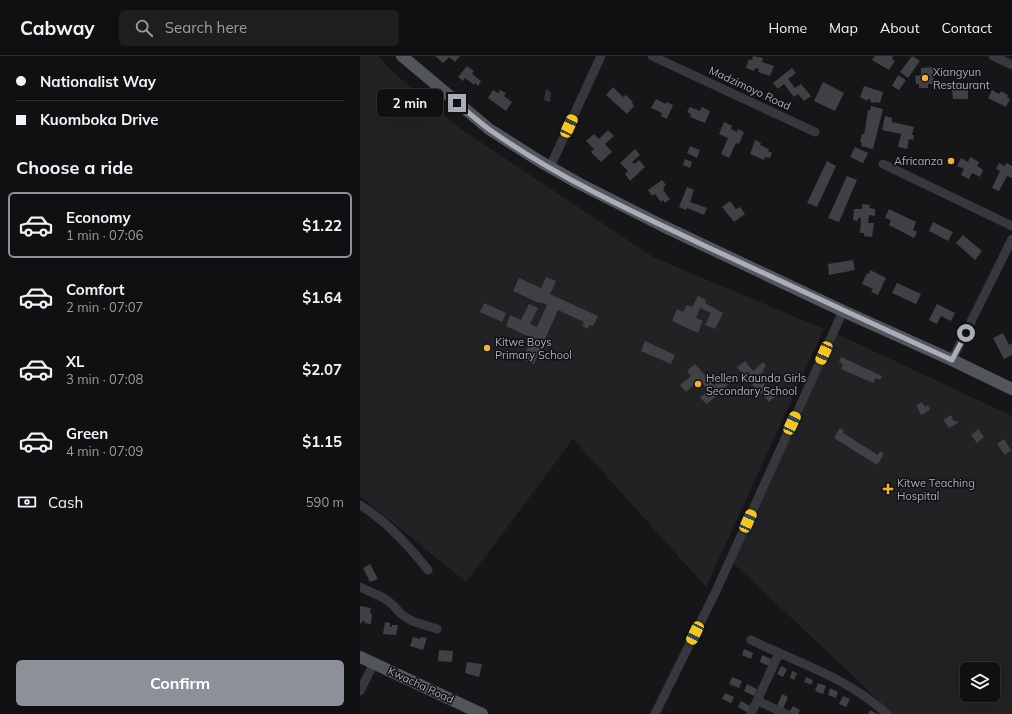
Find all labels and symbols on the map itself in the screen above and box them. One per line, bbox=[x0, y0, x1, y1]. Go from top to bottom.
street label: Madzimoyo Road bbox=[707, 63, 793, 113]
place label: Xiangyun Restaurant bbox=[933, 65, 990, 92]
marker: Xiangyun Restaurant bbox=[920, 73, 930, 83]
callout: 2 min bbox=[377, 89, 443, 117]
route end bbox=[448, 94, 466, 112]
car bbox=[558, 113, 580, 139]
place label: Africanza bbox=[894, 154, 943, 168]
marker: Africanza bbox=[946, 156, 956, 166]
route start bbox=[957, 324, 975, 342]
place label: Kitwe Boys Primary School bbox=[495, 335, 572, 362]
car bbox=[814, 340, 834, 366]
marker: Kitwe Boys Primary School bbox=[482, 343, 492, 353]
place label: Hellen Kaunda Girls Secondary School bbox=[706, 371, 806, 398]
marker: Hellen Kaunda Girls Secondary School bbox=[693, 379, 703, 389]
car bbox=[781, 410, 803, 436]
place label: Kitwe Teaching Hospital bbox=[897, 476, 975, 503]
marker: Kitwe Teaching Hospital bbox=[882, 483, 894, 495]
car bbox=[738, 508, 758, 534]
car bbox=[684, 620, 706, 646]
street label: Kwacha Road bbox=[386, 664, 456, 706]

